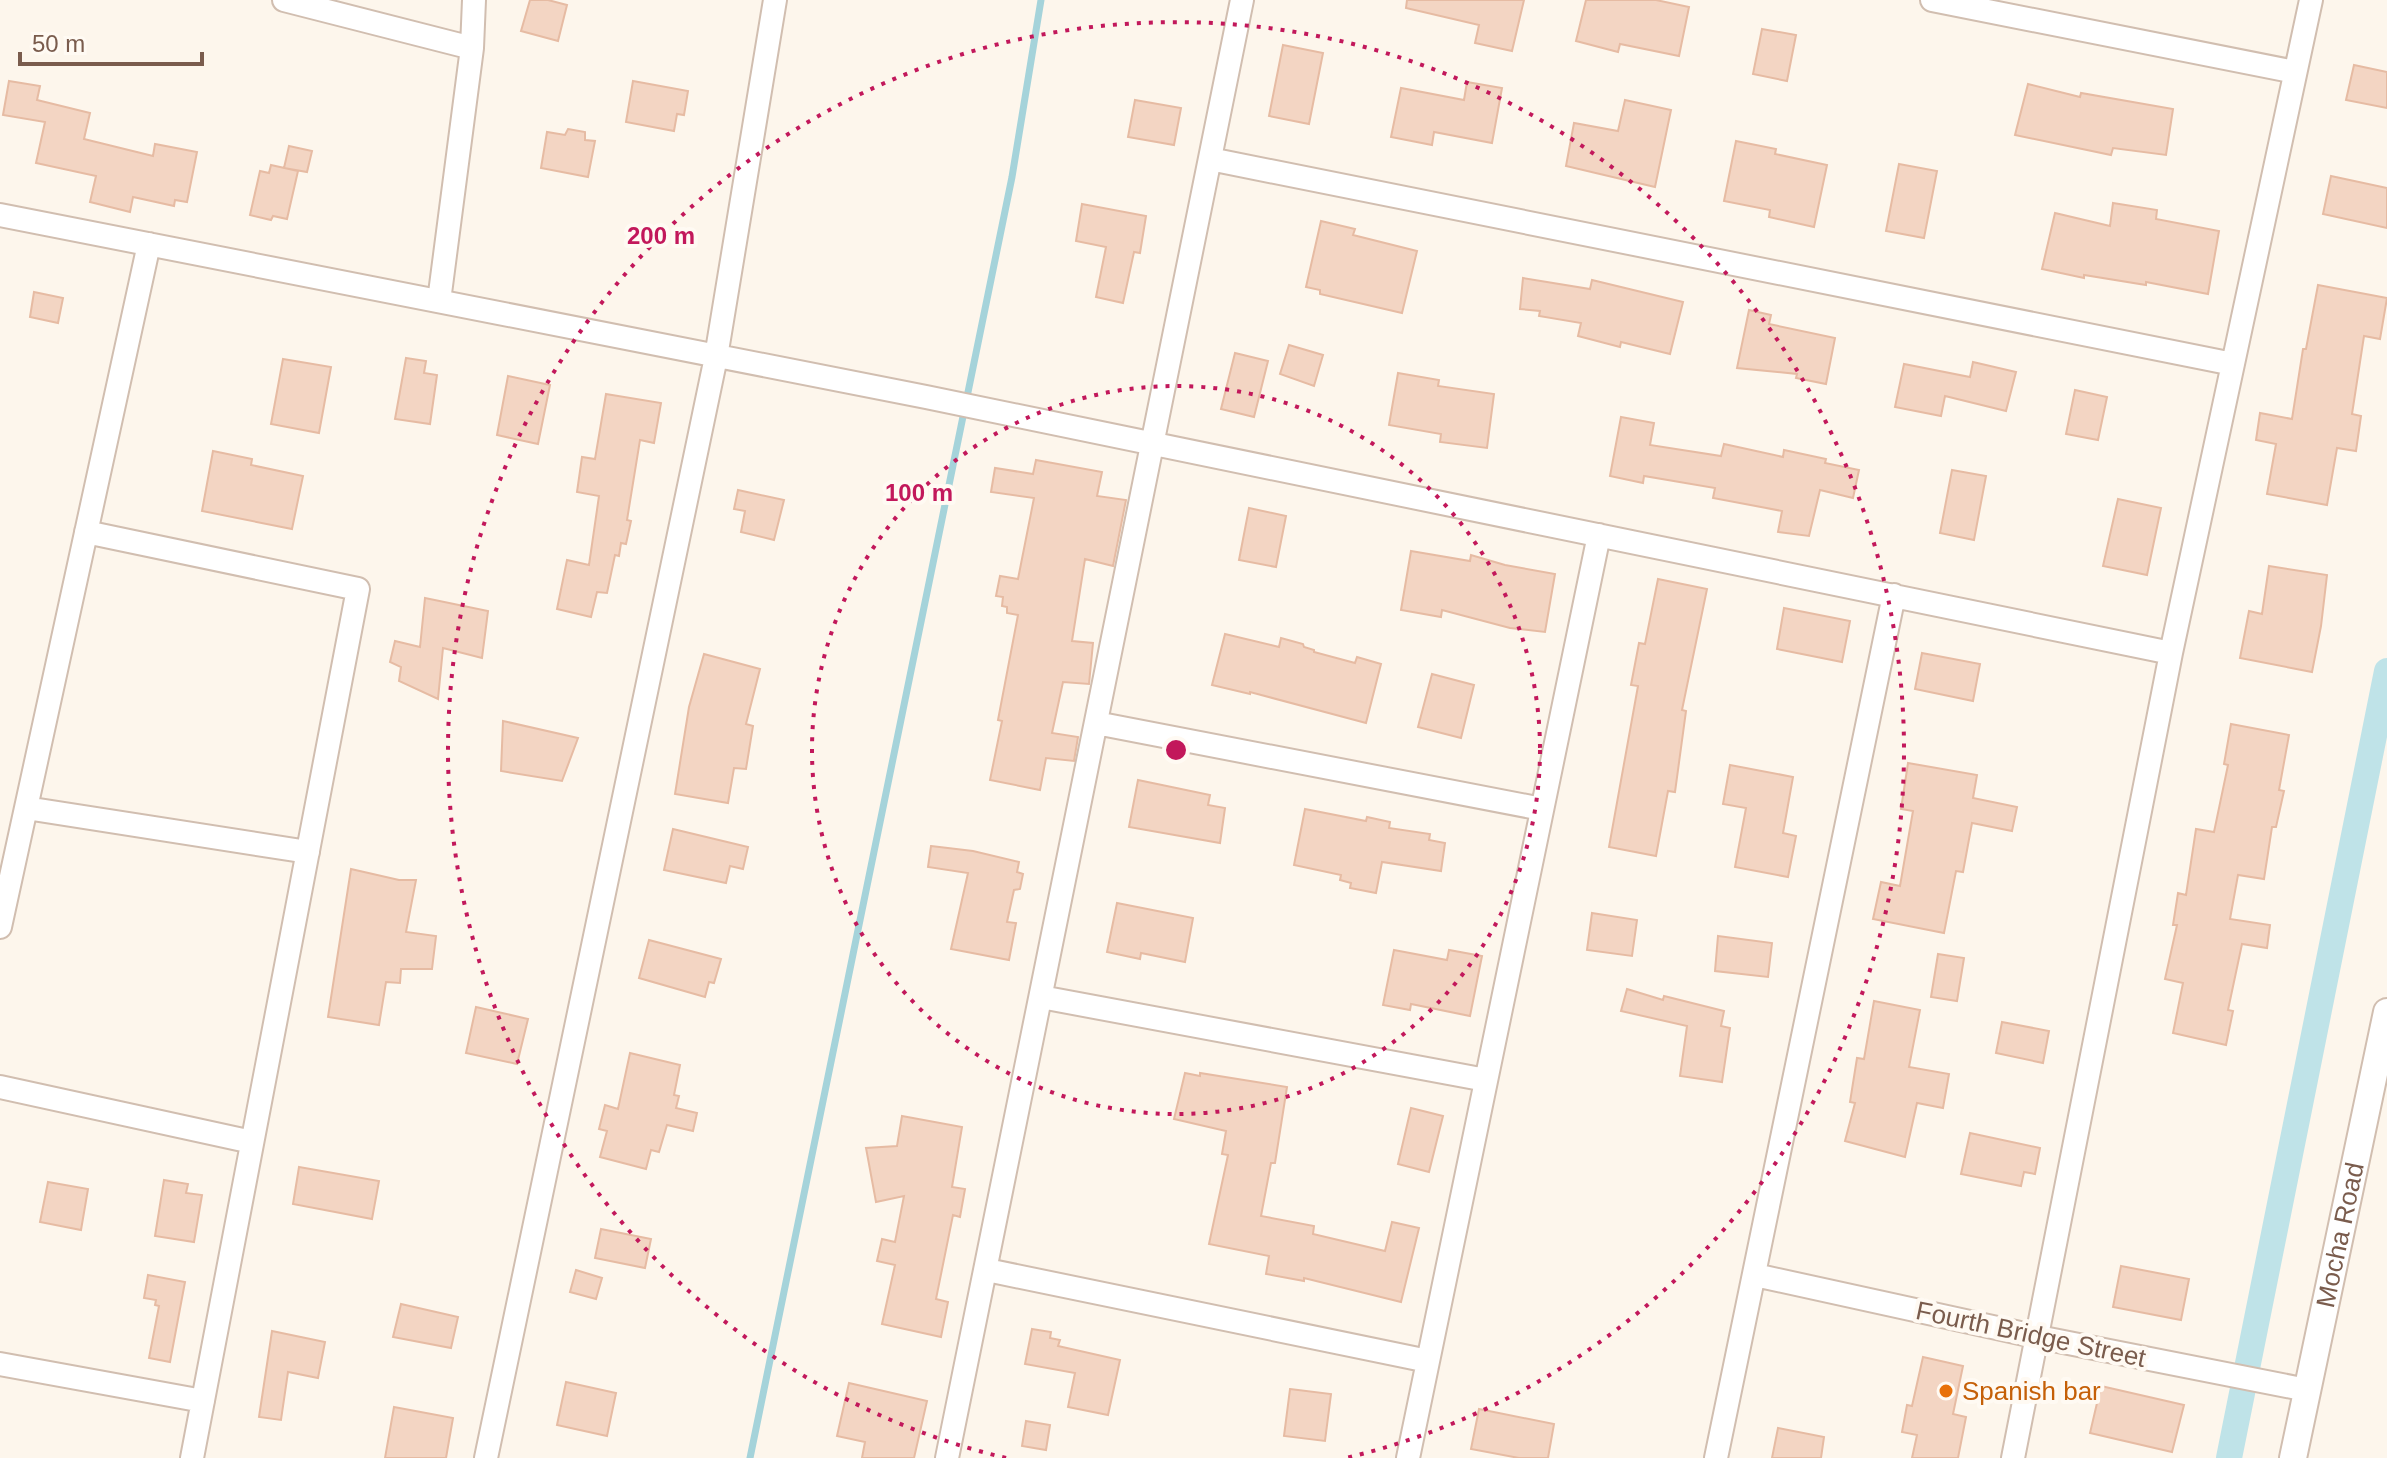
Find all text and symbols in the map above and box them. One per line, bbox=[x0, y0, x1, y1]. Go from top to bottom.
scale bar bbox=[20, 16, 202, 66]
text: 50 m bbox=[32, 30, 85, 57]
text: 200 m bbox=[627, 222, 695, 249]
text: 100 m bbox=[885, 479, 953, 506]
centre of rings bbox=[1162, 736, 1190, 764]
street label: Mocha Road bbox=[2310, 1160, 2370, 1310]
street label: Fourth Bridge Street bbox=[1913, 1295, 2149, 1373]
place label: Spanish bar bbox=[1962, 1376, 2101, 1406]
marker: Spanish bar bbox=[1937, 1382, 1955, 1400]

